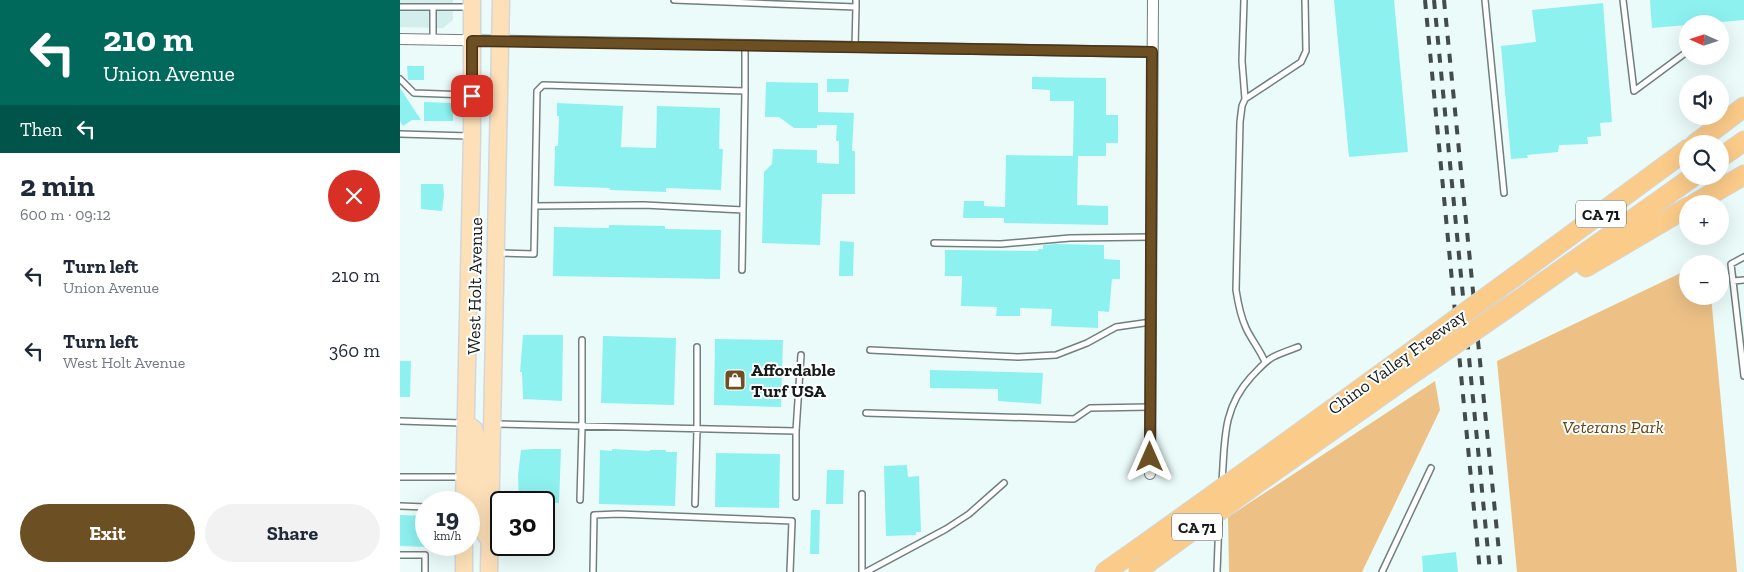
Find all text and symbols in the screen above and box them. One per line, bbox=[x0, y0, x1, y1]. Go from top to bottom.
north arrow bbox=[1679, 15, 1729, 65]
map controls bbox=[1679, 15, 1729, 305]
text: 210 m bbox=[103, 18, 193, 60]
icon: left bbox=[20, 20, 85, 85]
text: Union Avenue bbox=[103, 60, 235, 87]
pin bbox=[451, 75, 493, 117]
button: sound bbox=[1679, 75, 1729, 125]
icon: arrive bbox=[458, 82, 486, 110]
icon: left bbox=[72, 115, 100, 143]
text: Then bbox=[20, 118, 62, 141]
button: search bbox=[1679, 135, 1729, 185]
text: 2 min bbox=[20, 168, 95, 204]
button: close bbox=[328, 170, 380, 222]
button: + bbox=[1679, 195, 1729, 245]
road number: CA 71 bbox=[1576, 200, 1626, 228]
text: 600 m · 09:12 bbox=[20, 205, 111, 224]
street label: West Holt Avenue bbox=[463, 217, 487, 355]
text: Turn left bbox=[63, 255, 138, 278]
button: − bbox=[1679, 255, 1729, 305]
icon: left bbox=[20, 262, 48, 290]
text: 210 m bbox=[331, 264, 380, 287]
text: Union Avenue bbox=[63, 278, 159, 297]
street label: Chino Valley Freeway bbox=[1324, 304, 1471, 419]
text: Turn left bbox=[63, 330, 138, 353]
icon: left bbox=[20, 337, 48, 365]
text: 360 m bbox=[329, 339, 380, 362]
text: West Holt Avenue bbox=[63, 353, 185, 372]
place label: Affordable Turf USA bbox=[751, 359, 836, 402]
shop icon: Affordable Turf USA bbox=[723, 368, 747, 392]
park label: Veterans Park bbox=[1562, 416, 1664, 438]
position arrow bbox=[1123, 430, 1175, 482]
speed limit sign: 30 bbox=[490, 491, 555, 556]
text: 19 bbox=[436, 502, 459, 532]
button: Exit bbox=[20, 504, 195, 562]
button: Share bbox=[205, 504, 380, 562]
road number: CA 71 bbox=[1172, 514, 1222, 540]
text: km/h bbox=[434, 529, 461, 543]

